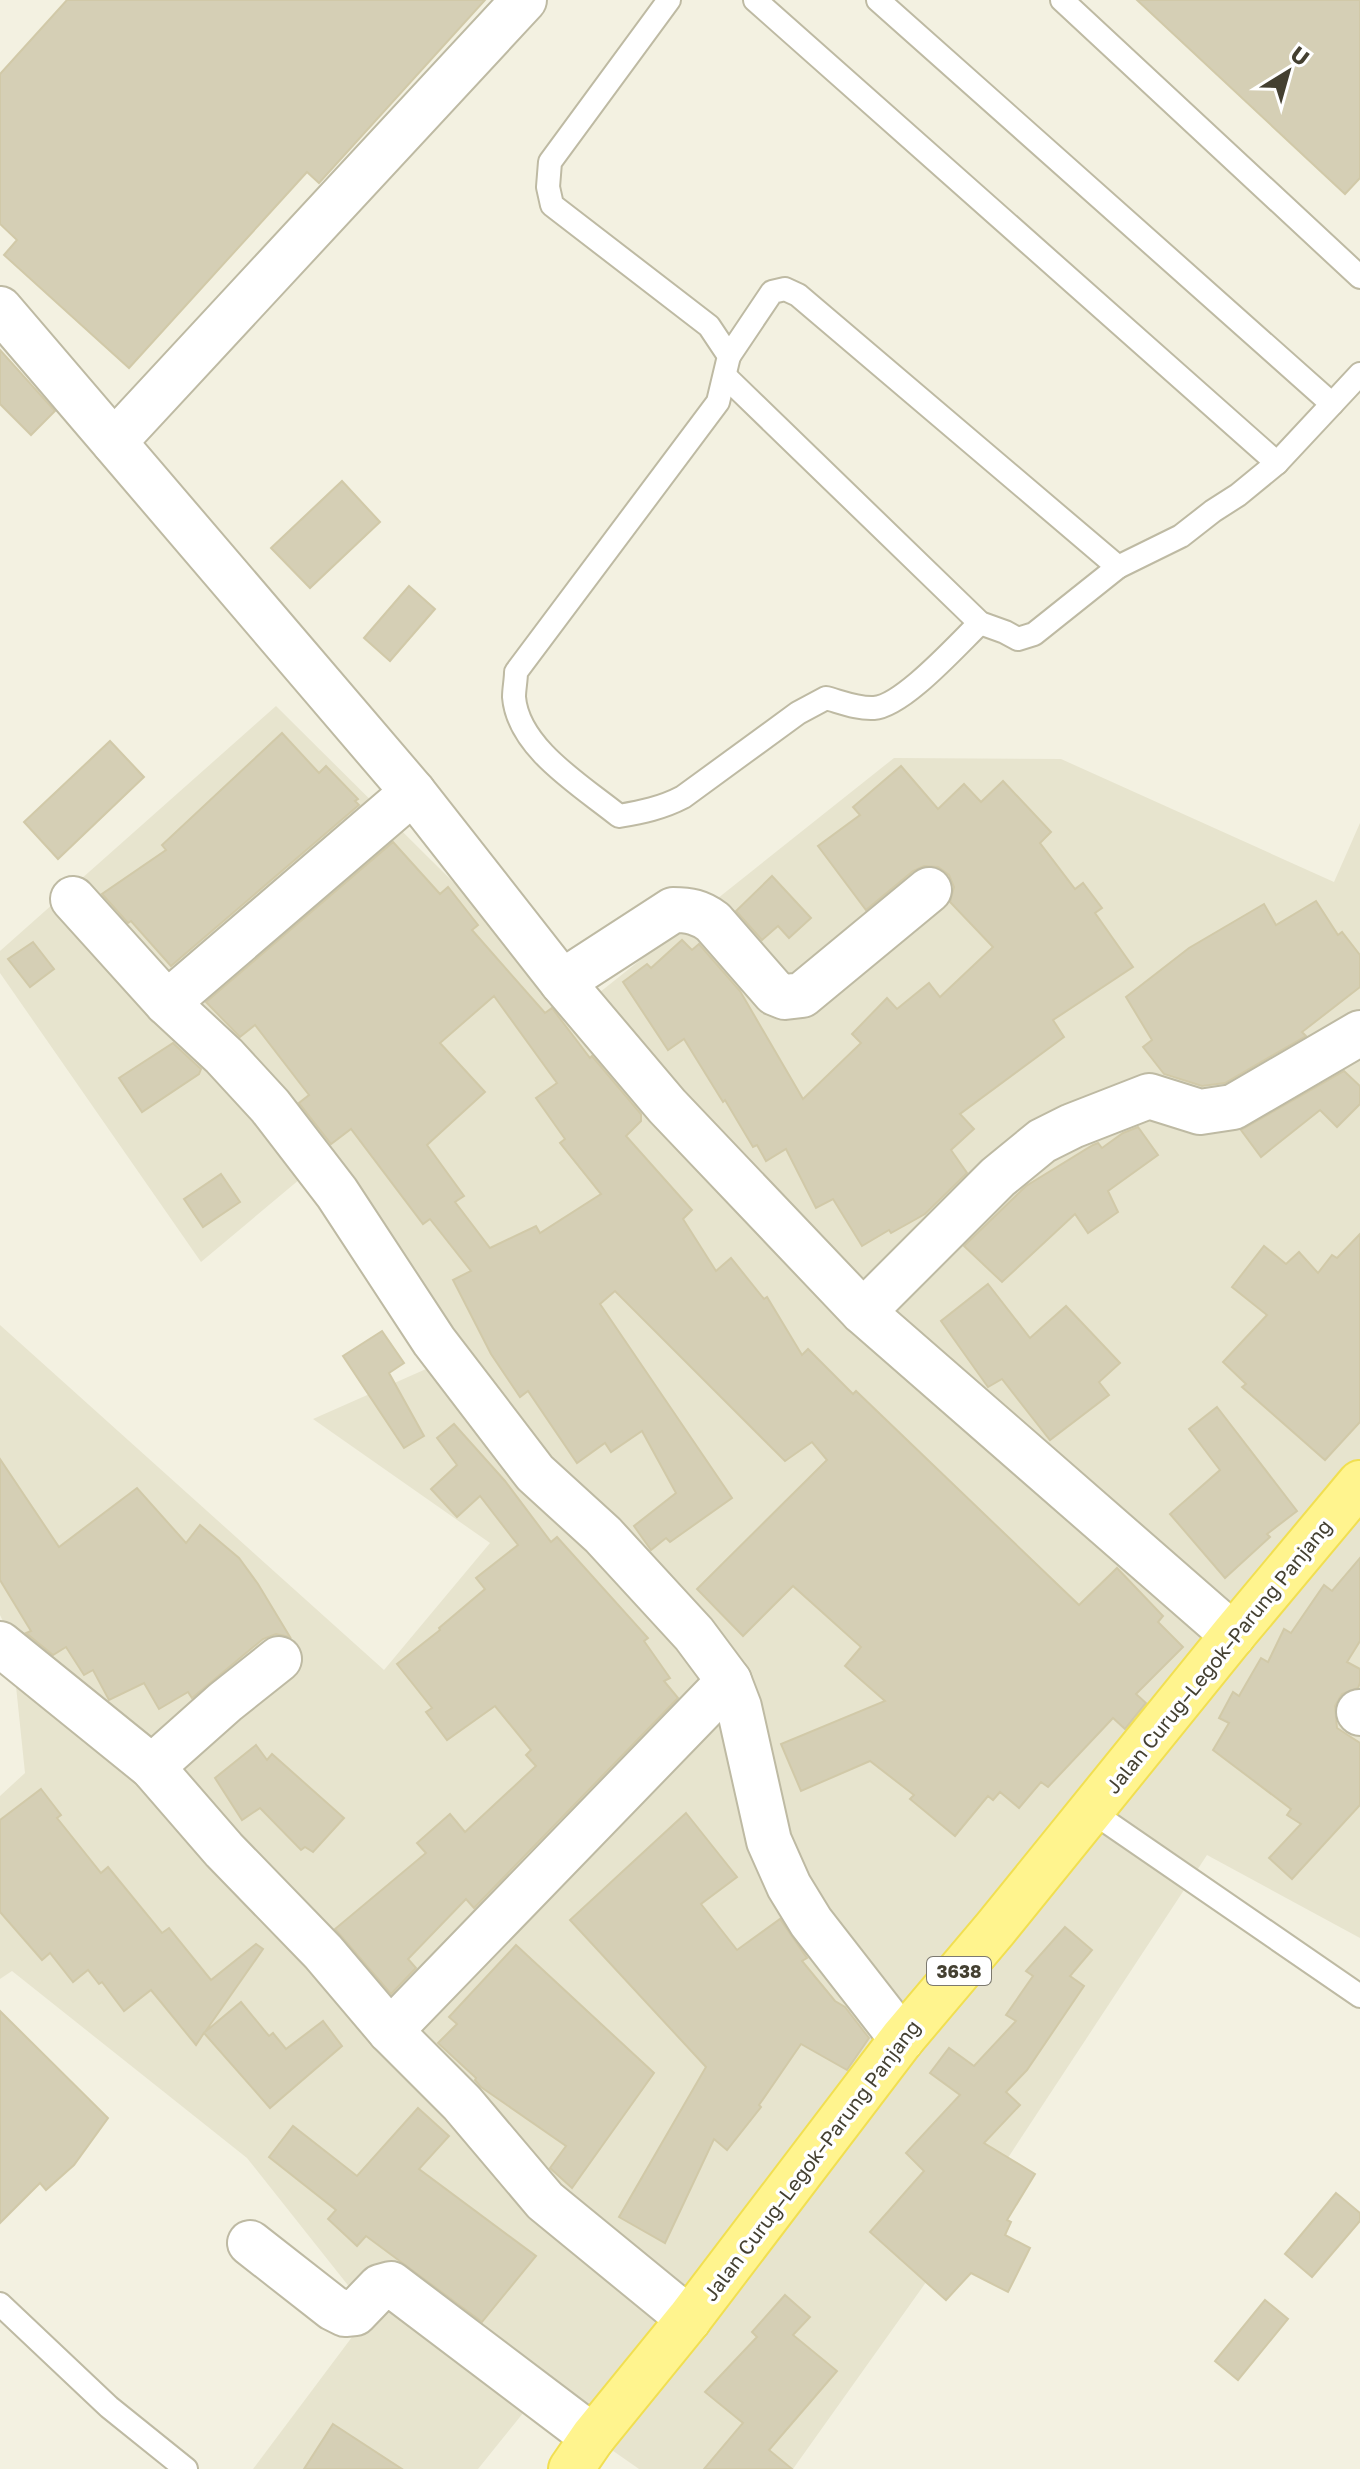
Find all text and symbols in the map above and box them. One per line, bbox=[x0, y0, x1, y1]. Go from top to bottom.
north arrow bbox=[1248, 32, 1328, 112]
text: U bbox=[1286, 40, 1315, 71]
street label: Jalan Curug–Legok–Parung Panjang bbox=[1100, 1514, 1336, 1798]
road number: 3638 bbox=[927, 1957, 991, 1985]
street label: Jalan Curug–Legok–Parung Panjang bbox=[697, 2015, 925, 2305]

